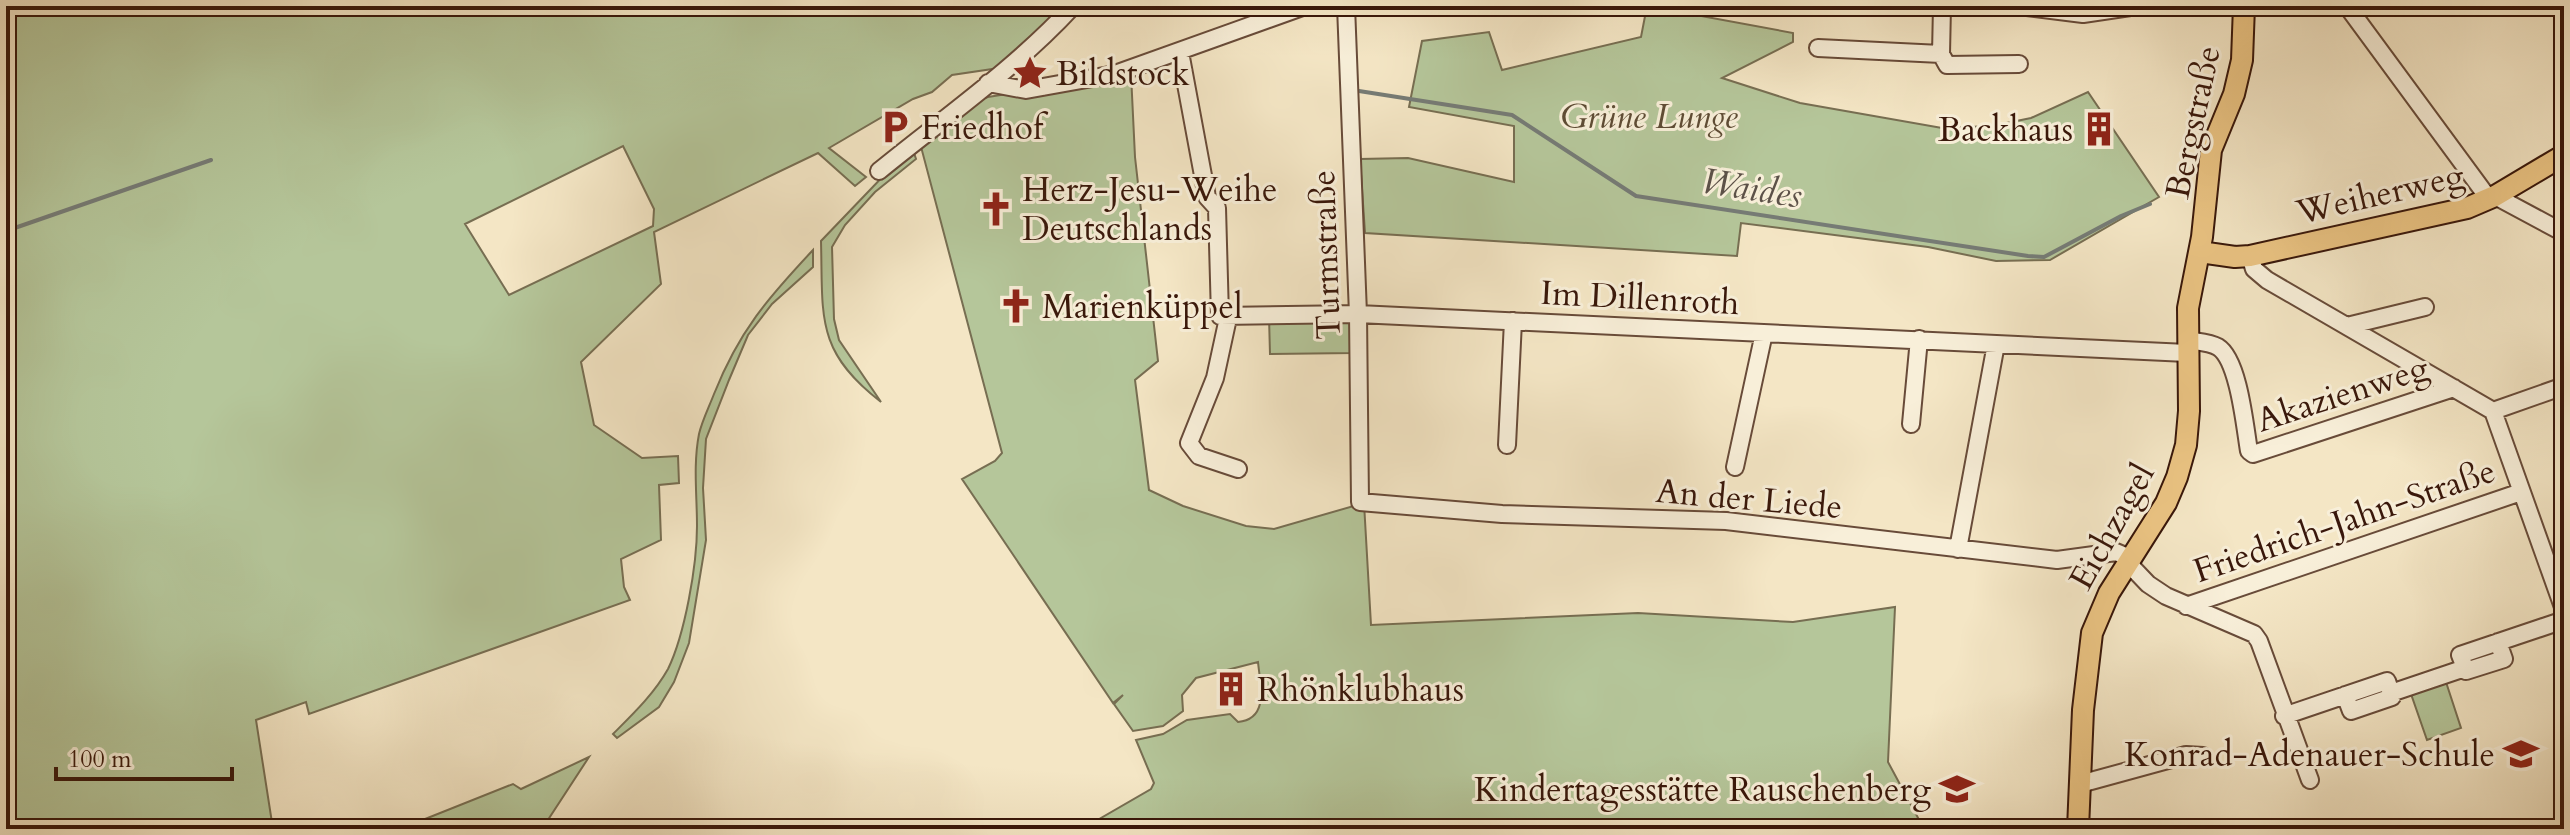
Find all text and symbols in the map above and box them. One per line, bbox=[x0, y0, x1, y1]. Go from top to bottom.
street label: Bergstraße bbox=[2154, 42, 2232, 203]
place label: Bildstock bbox=[1056, 51, 1190, 97]
place icon: Bildstock bbox=[1011, 54, 1049, 92]
park label: Grüne Lunge bbox=[1560, 94, 1738, 140]
place label: Friedhof bbox=[921, 105, 1049, 151]
place label: Backhaus bbox=[1938, 107, 2073, 153]
parking icon: Friedhof bbox=[876, 108, 914, 146]
building icon: Backhaus bbox=[2080, 110, 2118, 148]
street label: Weiherweg bbox=[2291, 152, 2469, 236]
water label: Waides bbox=[1698, 156, 1806, 221]
place label: Herz-Jesu-Weihe Deutschlands bbox=[1022, 167, 1277, 252]
street label: Turmstraße bbox=[1300, 169, 1352, 341]
church icon: Herz-Jesu-Weihe Deutschlands bbox=[977, 190, 1015, 228]
street label: Im Dillenroth bbox=[1539, 270, 1741, 326]
place label: Marienküppel bbox=[1042, 284, 1243, 330]
church icon: Marienküppel bbox=[997, 287, 1035, 325]
street label: Akazienweg bbox=[2250, 345, 2434, 443]
street label: Friedrich-Jahn-Straße bbox=[2187, 448, 2501, 594]
street label: Eichzagel bbox=[2058, 455, 2166, 598]
street label: An der Liede bbox=[1654, 468, 1844, 530]
place label: Rhönklubhaus bbox=[1257, 667, 1464, 713]
building icon: Rhönklubhaus bbox=[1212, 670, 1250, 708]
scale bar bbox=[56, 731, 232, 781]
place label: Konrad-Adenauer-Schule bbox=[2124, 732, 2495, 778]
school or university icon: Konrad-Adenauer-Schule bbox=[2502, 735, 2540, 773]
text: 100 m bbox=[68, 743, 132, 776]
place label: Kindertagesstätte Rauschenberg bbox=[1474, 767, 1931, 813]
school or university icon: Kindertagesstätte Rauschenberg bbox=[1938, 770, 1976, 808]

